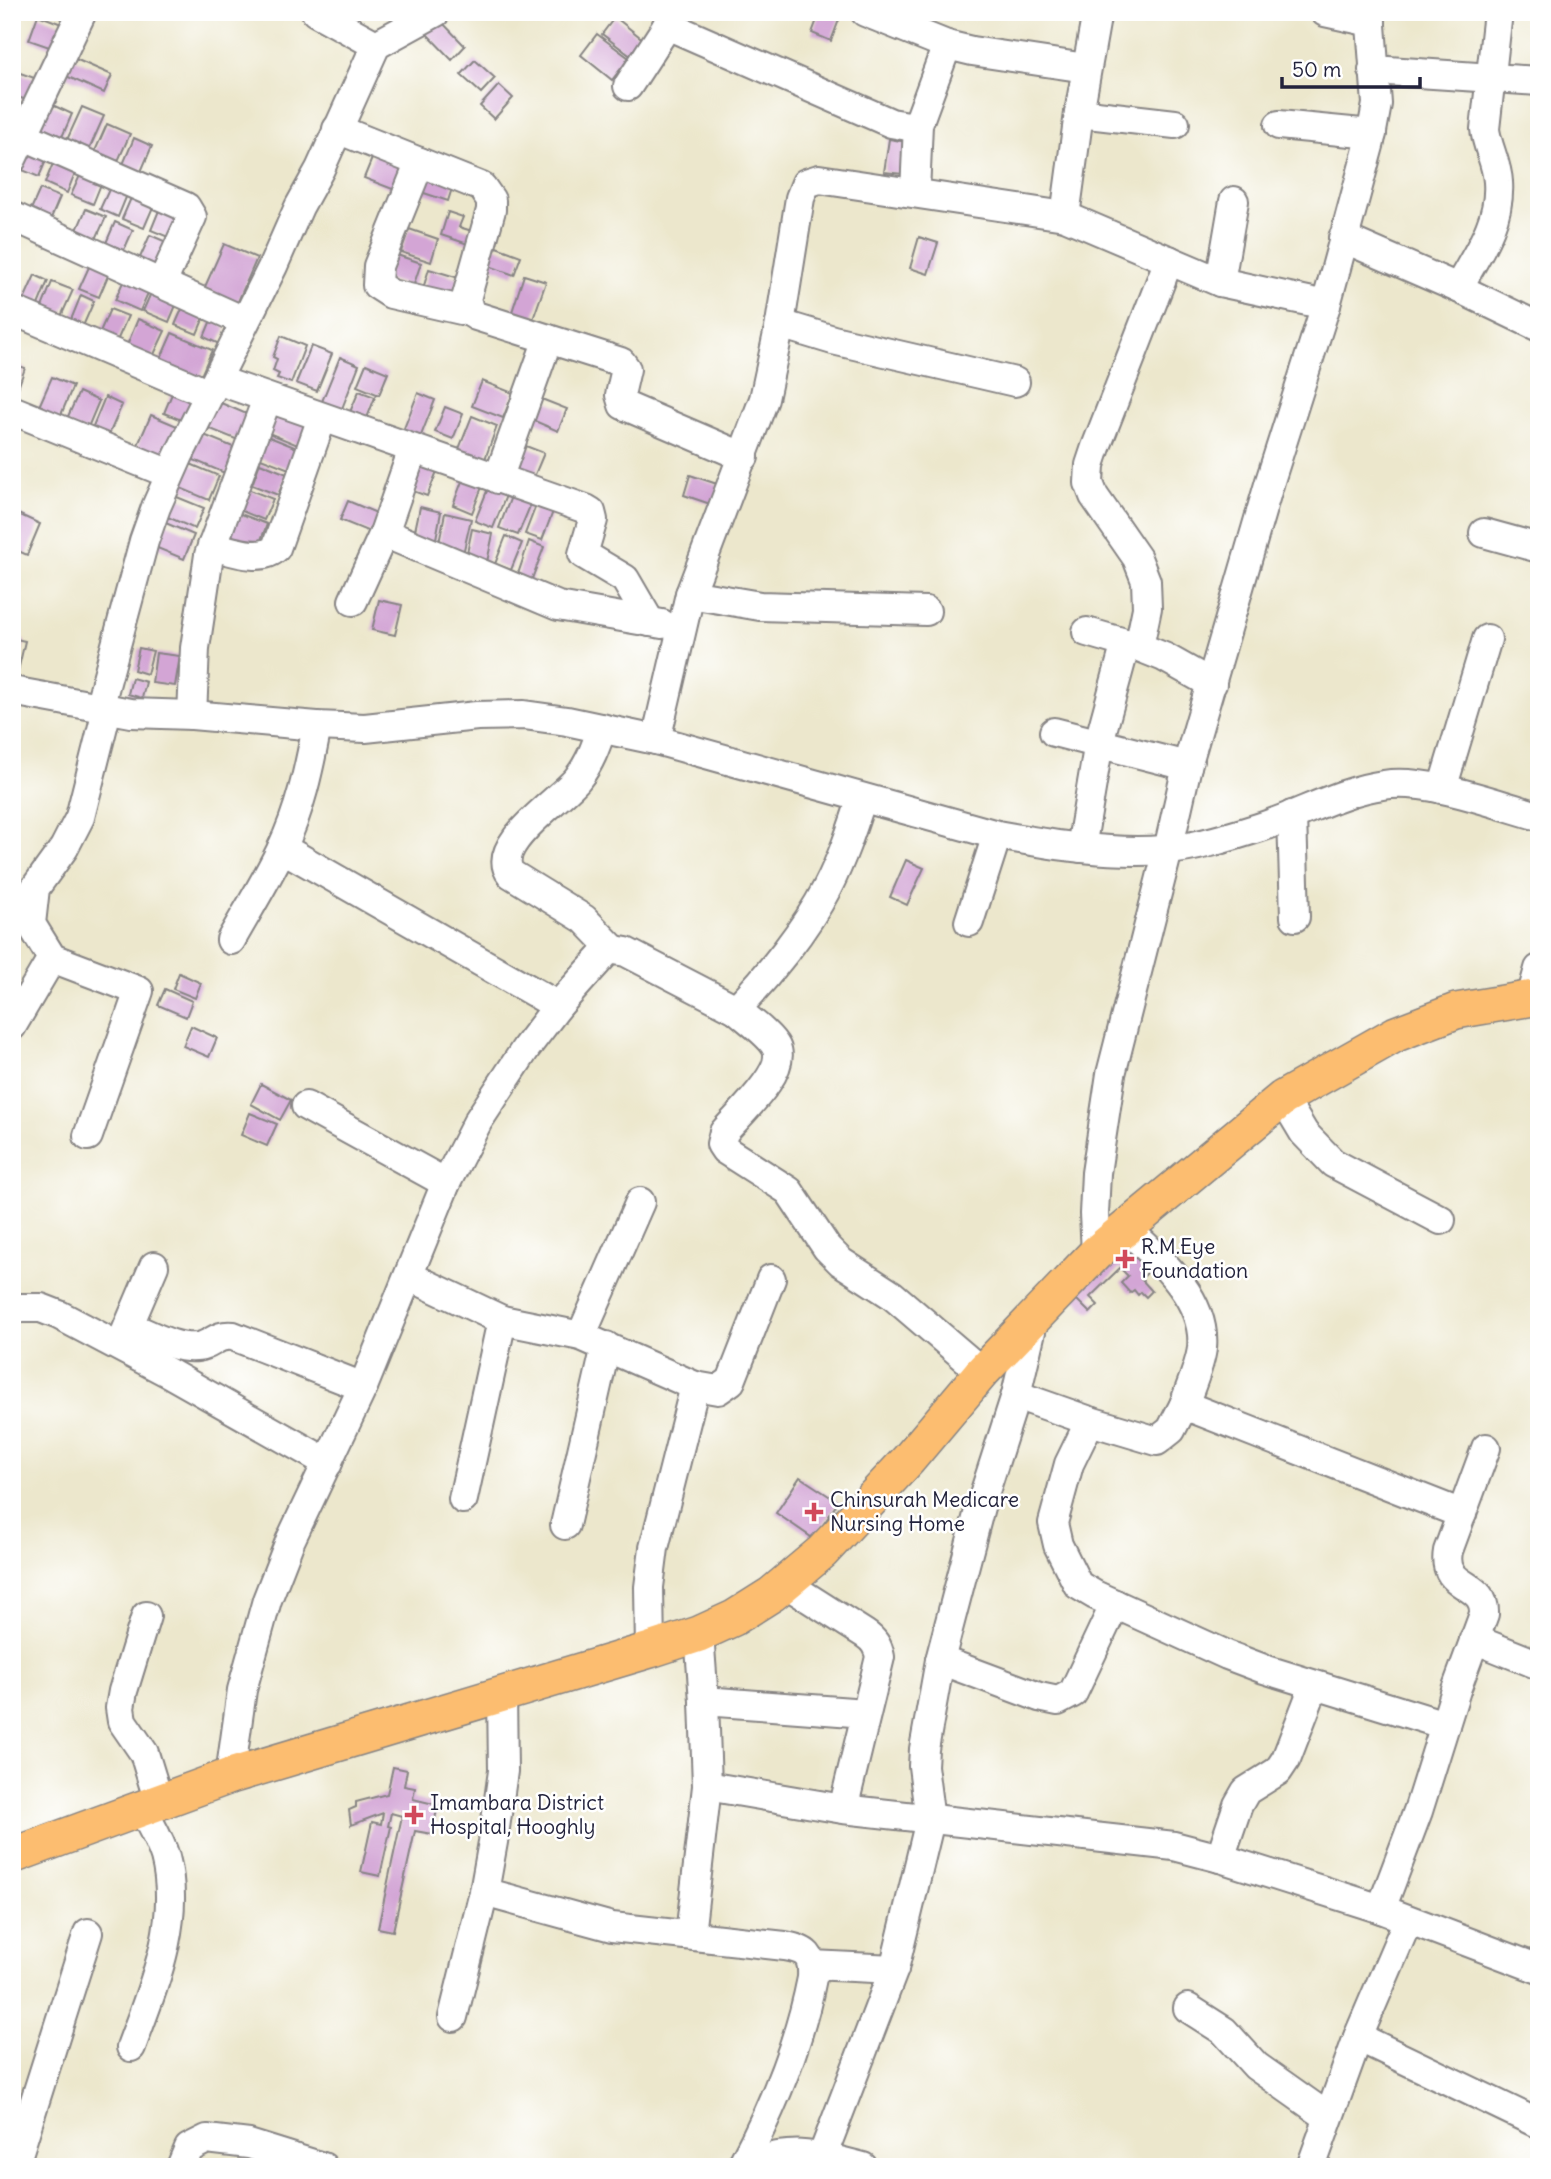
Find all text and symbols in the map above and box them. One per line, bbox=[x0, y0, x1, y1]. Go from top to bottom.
scale bar bbox=[1282, 46, 1420, 90]
text: 50 m bbox=[1292, 56, 1341, 83]
place label: R.M.Eye Foundation bbox=[1141, 1233, 1248, 1284]
marker: R.M.Eye Foundation bbox=[1115, 1249, 1135, 1269]
place label: Chinsurah Medicare Nursing Home bbox=[830, 1486, 1019, 1537]
marker: Chinsurah Medicare Nursing Home bbox=[804, 1502, 824, 1522]
place label: Imambara District Hospital, Hooghly bbox=[430, 1789, 604, 1840]
marker: Imambara District Hospital, Hooghly bbox=[404, 1805, 424, 1825]

